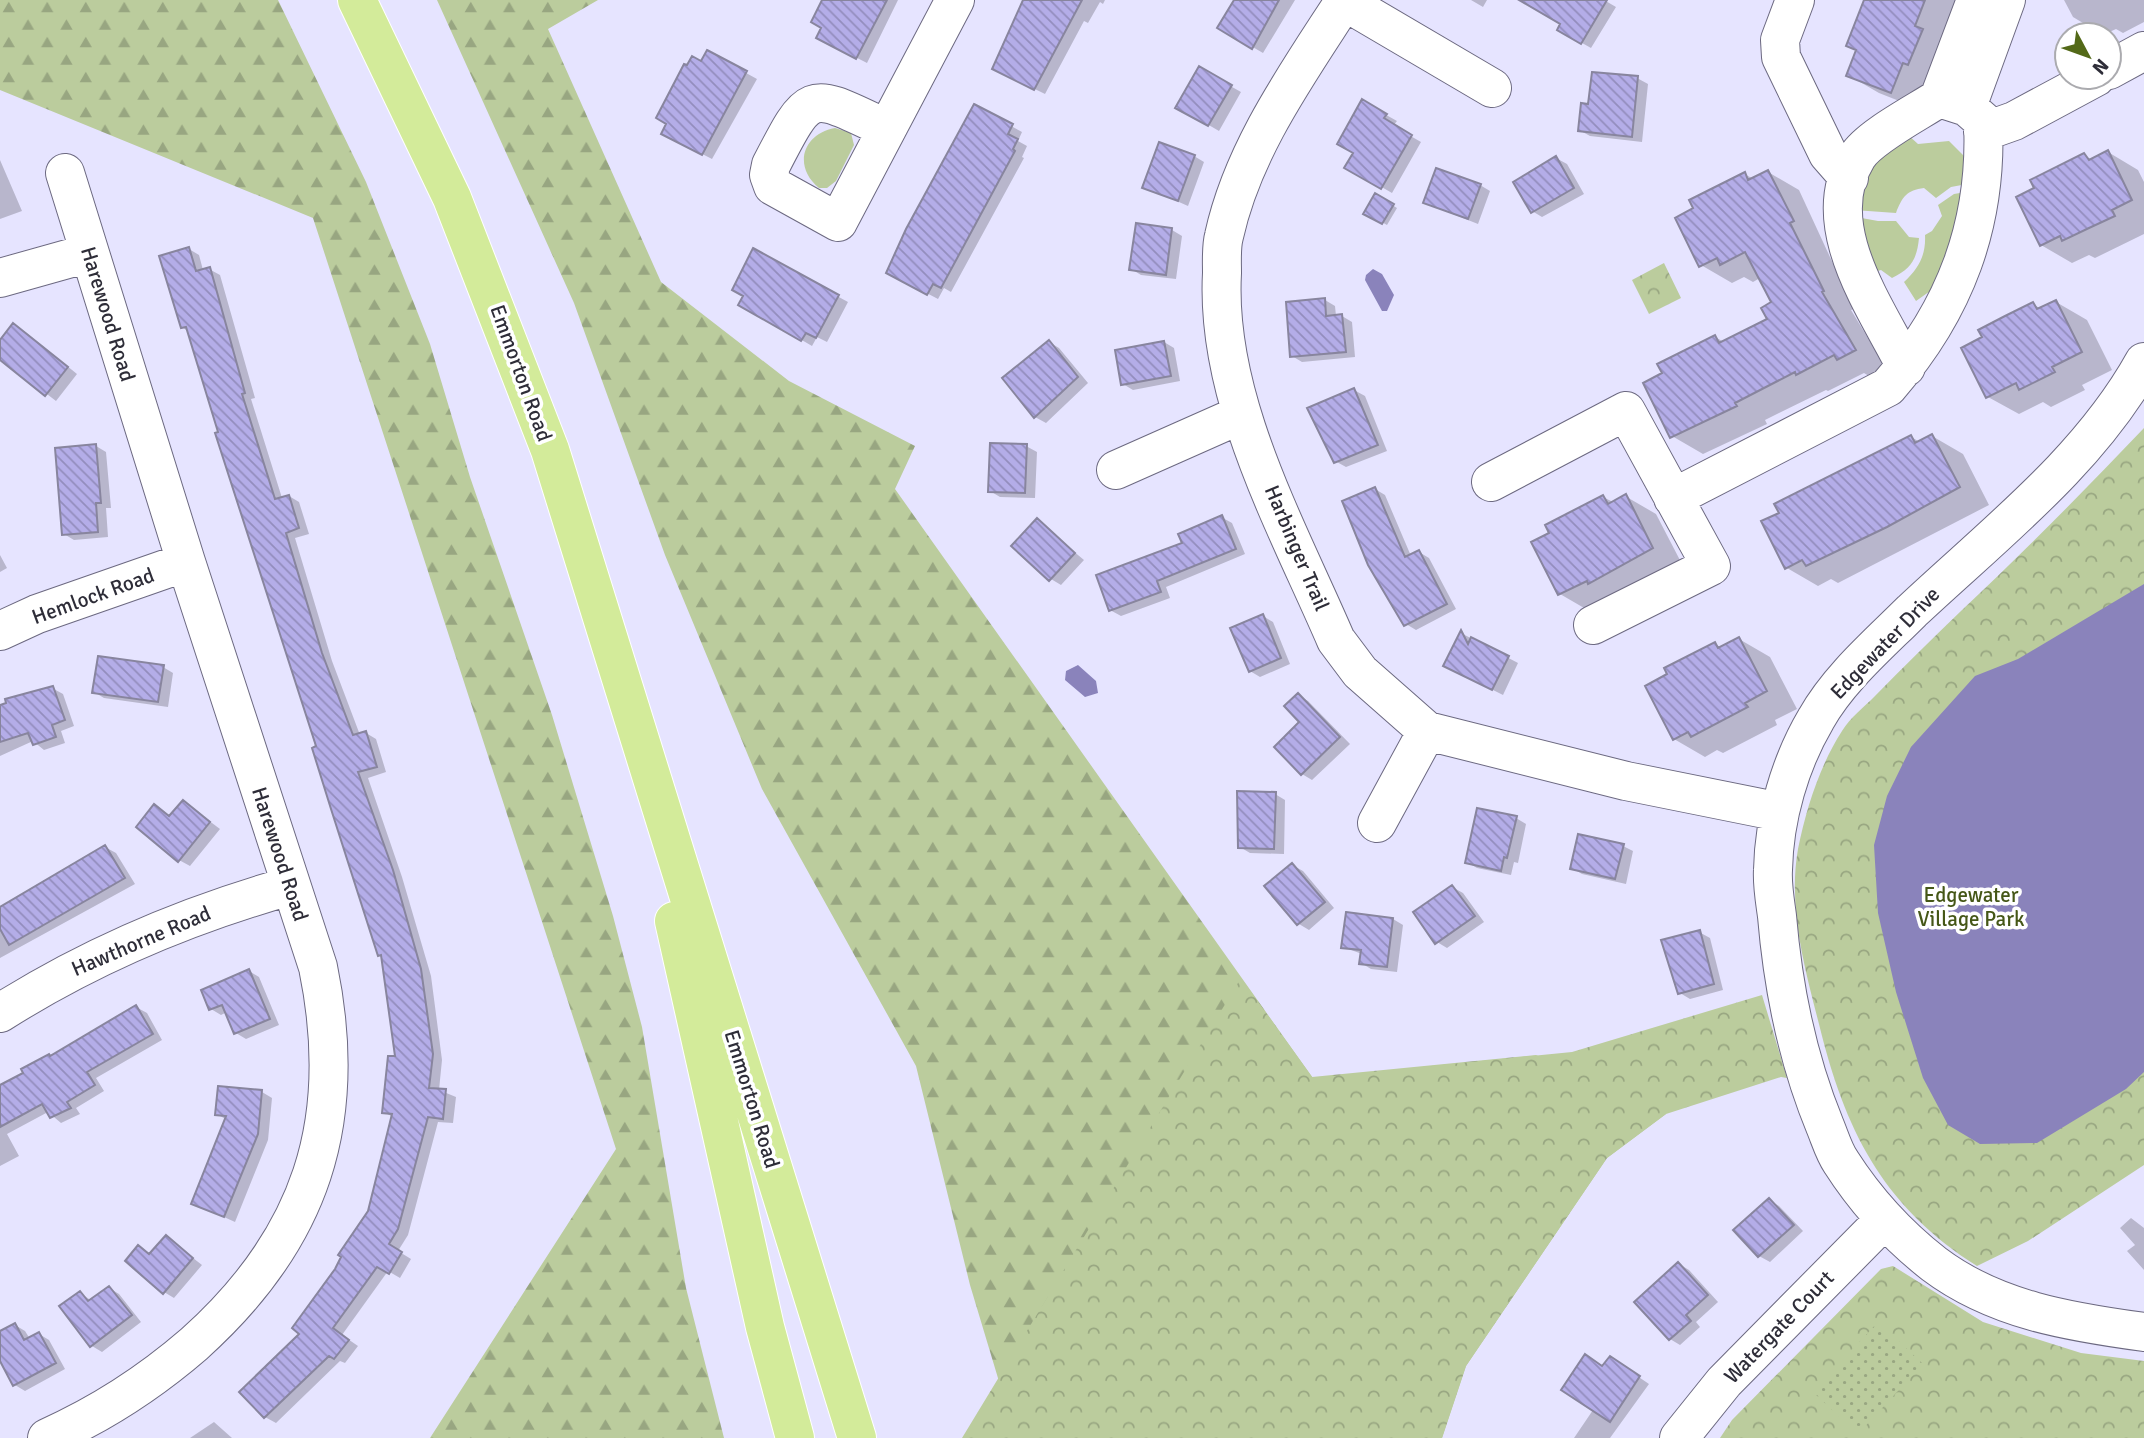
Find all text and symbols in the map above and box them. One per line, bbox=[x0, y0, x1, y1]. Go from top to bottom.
north arrow bbox=[2053, 21, 2123, 91]
text: N bbox=[2087, 54, 2113, 79]
street label: Harewood Road bbox=[75, 243, 141, 385]
street label: Emmorton Road bbox=[484, 301, 558, 445]
street label: Harbinger Trail bbox=[1259, 481, 1335, 615]
street label: Hemlock Road bbox=[28, 562, 158, 630]
street label: Edgewater Drive bbox=[1825, 581, 1945, 705]
street label: Harewood Road bbox=[246, 783, 314, 925]
park label: Edgewater Village Park bbox=[1917, 882, 2025, 932]
street label: Hawthorne Road bbox=[67, 900, 215, 982]
street label: Emmorton Road bbox=[719, 1027, 785, 1171]
street label: Watergate Court bbox=[1719, 1265, 1839, 1389]

